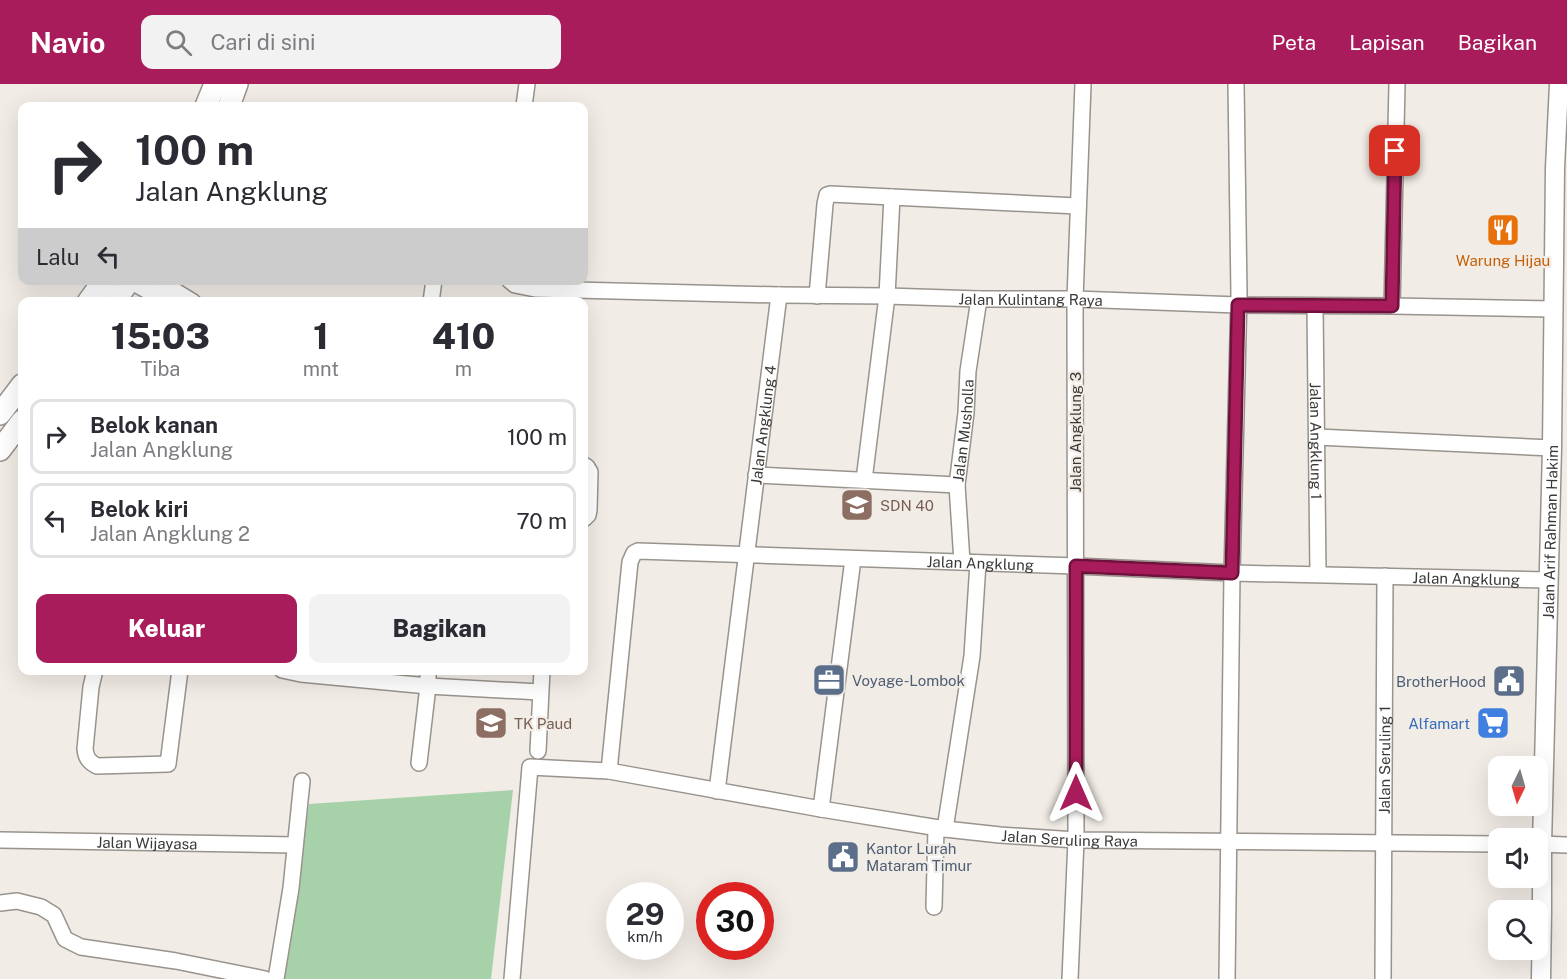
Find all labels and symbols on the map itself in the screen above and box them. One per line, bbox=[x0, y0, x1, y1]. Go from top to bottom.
pin bbox=[1369, 125, 1420, 176]
restaurant icon: Warung Hijau bbox=[1485, 212, 1521, 248]
place label: Warung Hijau bbox=[1456, 252, 1550, 269]
street label: Jalan Kulintang Raya bbox=[958, 290, 1103, 309]
street label: Jalan Angklung 4 bbox=[747, 364, 779, 486]
street label: Jalan Angklung 3 bbox=[1067, 372, 1084, 492]
street label: Jalan Musholla bbox=[949, 379, 976, 483]
street label: Jalan Angklung 1 bbox=[1307, 382, 1326, 500]
street label: Jalan Arif Rahman Hakim bbox=[1539, 445, 1561, 620]
school or university icon: SDN 40 bbox=[839, 487, 875, 523]
place label: SDN 40 bbox=[880, 497, 934, 514]
street label: Jalan Angklung bbox=[926, 552, 1034, 573]
street label: Jalan Angklung bbox=[1412, 568, 1520, 588]
office icon: Voyage-Lombok bbox=[811, 662, 847, 698]
public building icon: BrotherHood bbox=[1491, 663, 1527, 699]
place label: Voyage-Lombok bbox=[852, 672, 965, 689]
place label: BrotherHood bbox=[1396, 673, 1486, 690]
school or university icon: TK Paud bbox=[473, 705, 509, 741]
supermarket icon: Alfamart bbox=[1475, 705, 1511, 741]
street label: Jalan Seruling 1 bbox=[1375, 706, 1393, 814]
place label: TK Paud bbox=[514, 715, 572, 732]
place label: Alfamart bbox=[1408, 715, 1470, 732]
north arrow bbox=[1488, 756, 1548, 816]
position arrow bbox=[1044, 761, 1108, 825]
street label: Jalan Seruling Raya bbox=[1001, 827, 1138, 849]
street label: Jalan Wijayasa bbox=[96, 833, 198, 852]
public building icon: Kantor Lurah Mataram Timur bbox=[825, 839, 861, 875]
place label: Kantor Lurah Mataram Timur bbox=[866, 840, 972, 874]
speed limit sign: 30 bbox=[696, 882, 774, 960]

